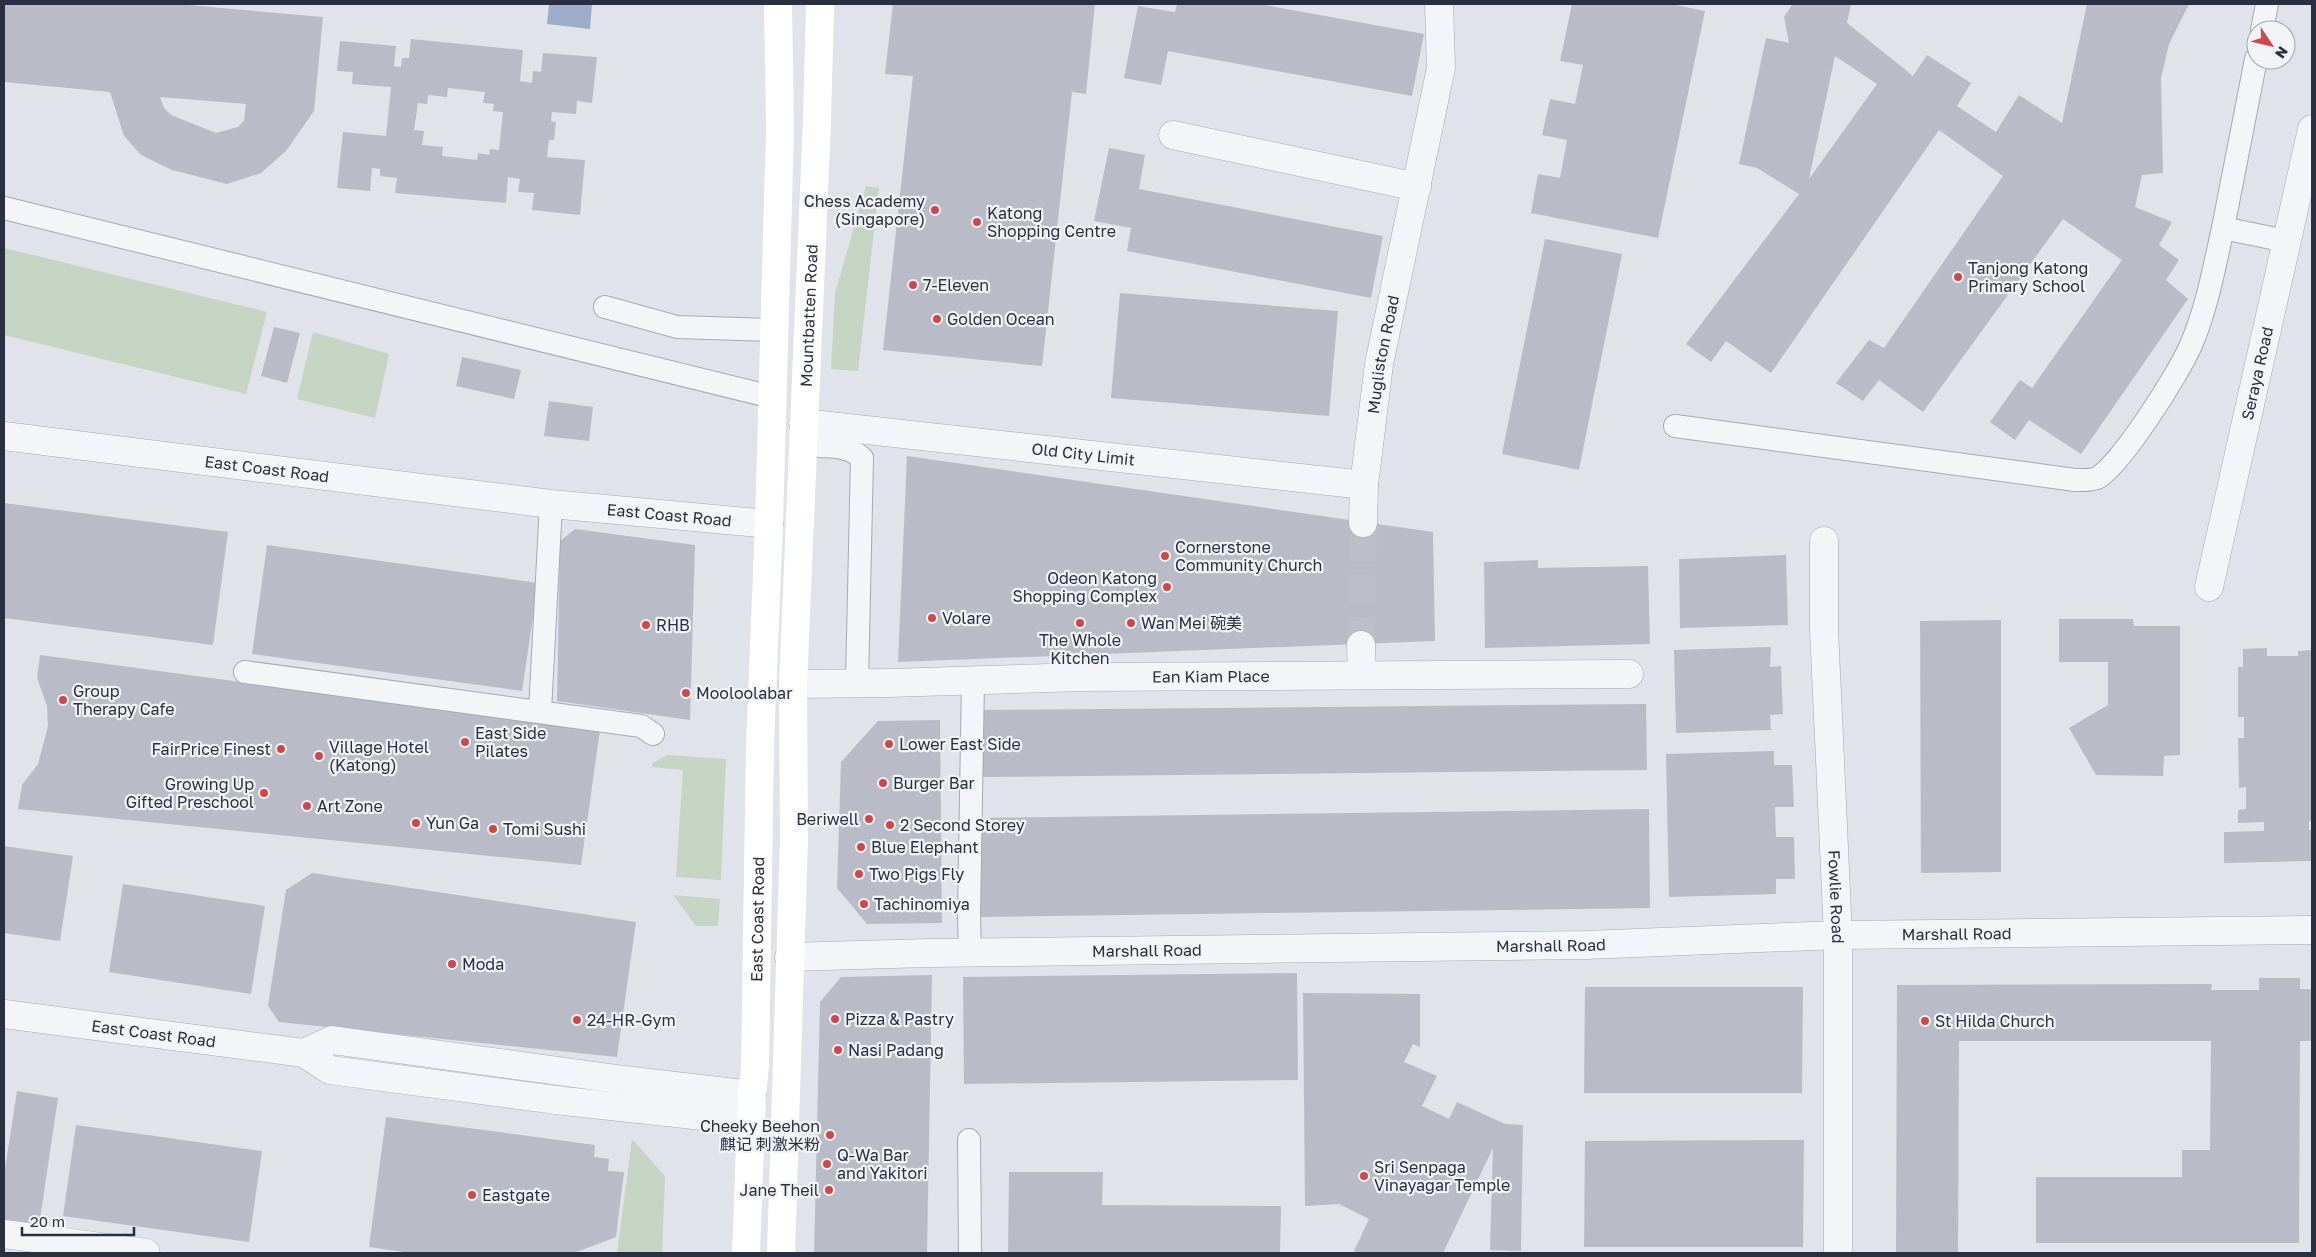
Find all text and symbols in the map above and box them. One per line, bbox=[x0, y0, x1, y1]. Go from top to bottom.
north arrow bbox=[2246, 20, 2296, 70]
text: N bbox=[2272, 44, 2292, 62]
place label: Chess Academy (Singapore) bbox=[804, 191, 925, 229]
place label: Katong Shopping Centre bbox=[987, 203, 1116, 241]
marker: Chess Academy (Singapore) bbox=[929, 204, 941, 216]
marker: Katong Shopping Centre bbox=[971, 216, 983, 228]
street label: Mountbatten Road bbox=[796, 244, 822, 387]
place label: Tanjong Katong Primary School bbox=[1968, 258, 2088, 296]
marker: Tanjong Katong Primary School bbox=[1952, 271, 1964, 283]
place label: 7-Eleven bbox=[923, 275, 989, 295]
marker: 7-Eleven bbox=[907, 279, 919, 291]
street label: Mugliston Road bbox=[1363, 293, 1403, 415]
place label: Golden Ocean bbox=[947, 309, 1055, 329]
marker: Golden Ocean bbox=[931, 313, 943, 325]
street label: Seraya Road bbox=[2237, 325, 2277, 422]
street label: Old City Limit bbox=[1031, 438, 1136, 470]
street label: East Coast Road bbox=[204, 451, 330, 486]
street label: East Coast Road bbox=[606, 499, 733, 531]
place label: Cornerstone Community Church bbox=[1175, 537, 1322, 575]
marker: Cornerstone Community Church bbox=[1159, 550, 1171, 562]
place label: Odeon Katong Shopping Complex bbox=[1012, 568, 1157, 606]
marker: Odeon Katong Shopping Complex bbox=[1161, 581, 1173, 593]
place label: Volare bbox=[942, 608, 991, 628]
marker: Volare bbox=[926, 612, 938, 624]
place label: Wan Mei 碗美 bbox=[1141, 613, 1242, 633]
place label: RHB bbox=[656, 615, 690, 635]
marker: The Whole Kitchen bbox=[1074, 617, 1086, 629]
marker: Wan Mei 碗美 bbox=[1125, 617, 1137, 629]
marker: RHB bbox=[640, 619, 652, 631]
place label: The Whole Kitchen bbox=[1039, 630, 1121, 668]
street label: Ean Kiam Place bbox=[1152, 666, 1270, 687]
place label: Group Therapy Cafe bbox=[73, 681, 175, 719]
place label: Mooloolabar bbox=[696, 683, 792, 703]
marker: Mooloolabar bbox=[680, 687, 692, 699]
marker: Group Therapy Cafe bbox=[57, 694, 69, 706]
place label: East Side Pilates bbox=[475, 723, 546, 761]
place label: Lower East Side bbox=[899, 734, 1021, 754]
marker: East Side Pilates bbox=[459, 736, 471, 748]
place label: Village Hotel (Katong) bbox=[329, 737, 429, 775]
marker: Lower East Side bbox=[883, 738, 895, 750]
place label: FairPrice Finest bbox=[151, 739, 271, 759]
marker: FairPrice Finest bbox=[275, 743, 287, 755]
marker: Village Hotel (Katong) bbox=[313, 750, 325, 762]
place label: Burger Bar bbox=[893, 773, 975, 793]
place label: Growing Up Gifted Preschool bbox=[126, 774, 254, 812]
marker: Burger Bar bbox=[877, 777, 889, 789]
marker: Growing Up Gifted Preschool bbox=[258, 787, 270, 799]
place label: Art Zone bbox=[317, 796, 383, 816]
marker: Art Zone bbox=[301, 800, 313, 812]
place label: Beriwell bbox=[796, 809, 859, 829]
place label: Yun Ga bbox=[426, 813, 479, 833]
marker: Beriwell bbox=[863, 813, 875, 825]
place label: 2 Second Storey bbox=[900, 815, 1025, 835]
marker: Yun Ga bbox=[410, 817, 422, 829]
place label: Tomi Sushi bbox=[503, 819, 586, 839]
marker: 2 Second Storey bbox=[884, 819, 896, 831]
marker: Tomi Sushi bbox=[487, 823, 499, 835]
place label: Blue Elephant bbox=[871, 837, 979, 857]
marker: Blue Elephant bbox=[855, 841, 867, 853]
street label: Fowlie Road bbox=[1824, 849, 1848, 944]
street label: East Coast Road bbox=[746, 857, 768, 982]
place label: Two Pigs Fly bbox=[869, 864, 964, 884]
marker: Two Pigs Fly bbox=[853, 868, 865, 880]
place label: Tachinomiya bbox=[874, 894, 970, 914]
marker: Tachinomiya bbox=[858, 898, 870, 910]
street label: Marshall Road bbox=[1902, 923, 2012, 944]
street label: Marshall Road bbox=[1496, 934, 1606, 956]
street label: Marshall Road bbox=[1092, 940, 1202, 961]
place label: Moda bbox=[462, 954, 504, 974]
marker: Moda bbox=[446, 958, 458, 970]
place label: Pizza & Pastry bbox=[845, 1009, 954, 1029]
place label: 24-HR-Gym bbox=[587, 1010, 676, 1030]
place label: St Hilda Church bbox=[1935, 1011, 2055, 1031]
marker: Pizza & Pastry bbox=[829, 1013, 841, 1025]
marker: 24-HR-Gym bbox=[571, 1014, 583, 1026]
street label: East Coast Road bbox=[90, 1015, 217, 1051]
marker: St Hilda Church bbox=[1919, 1015, 1931, 1027]
place label: Nasi Padang bbox=[848, 1040, 944, 1060]
marker: Nasi Padang bbox=[832, 1044, 844, 1056]
place label: Cheeky Beehon 麒记 刺激米粉 bbox=[700, 1116, 820, 1154]
marker: Cheeky Beehon 麒记 刺激米粉 bbox=[824, 1129, 836, 1141]
place label: Q-Wa Bar and Yakitori bbox=[837, 1145, 928, 1183]
place label: Sri Senpaga Vinayagar Temple bbox=[1374, 1157, 1510, 1195]
marker: Q-Wa Bar and Yakitori bbox=[821, 1158, 833, 1170]
marker: Sri Senpaga Vinayagar Temple bbox=[1358, 1170, 1370, 1182]
place label: Jane Theil bbox=[740, 1180, 819, 1200]
marker: Jane Theil bbox=[823, 1184, 835, 1196]
place label: Eastgate bbox=[482, 1185, 550, 1205]
marker: Eastgate bbox=[466, 1189, 478, 1201]
scale bar bbox=[22, 1204, 135, 1236]
text: 20 m bbox=[30, 1212, 65, 1230]

